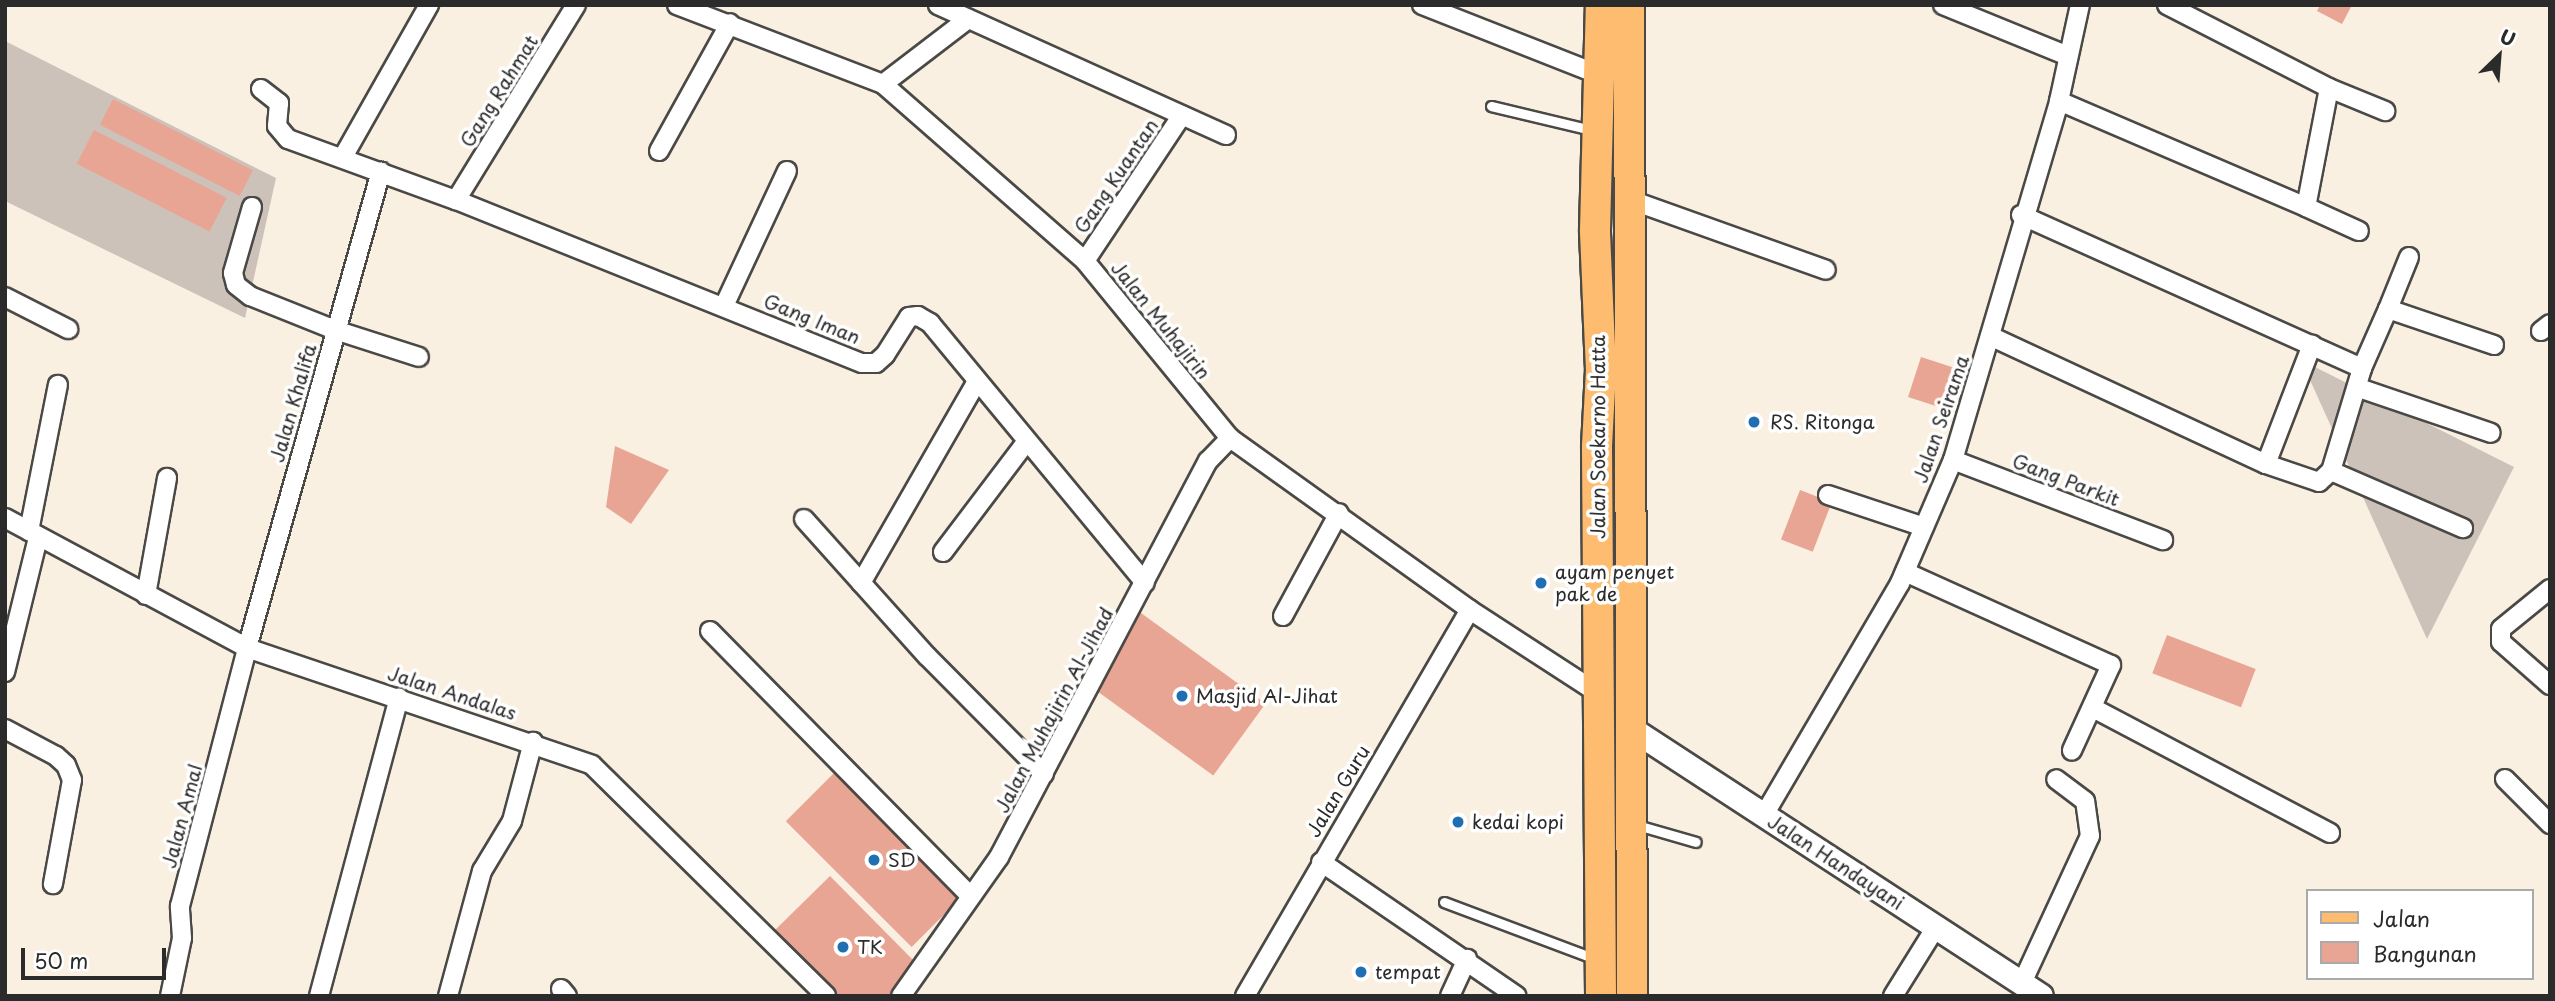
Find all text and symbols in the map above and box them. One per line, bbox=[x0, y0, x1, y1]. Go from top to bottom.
north arrow bbox=[2464, 21, 2534, 91]
text: U bbox=[2495, 21, 2520, 53]
street label: Gang Rahmat bbox=[455, 31, 543, 151]
street label: Gang Kuantan bbox=[1069, 114, 1163, 238]
street label: Jalan Muhajirin bbox=[1106, 256, 1216, 384]
street label: Gang Iman bbox=[760, 289, 864, 349]
street label: Jalan Soekarno Hatta bbox=[1587, 335, 1609, 539]
street label: Jalan Khalifa bbox=[265, 341, 321, 465]
street label: Jalan Seirama bbox=[1909, 352, 1973, 486]
place label: RS. Ritonga bbox=[1770, 411, 1877, 433]
marker: RS. Ritonga bbox=[1744, 412, 1764, 432]
street label: Gang Parkit bbox=[2010, 449, 2122, 511]
place label: ayam penyet pak de bbox=[1555, 561, 1676, 605]
marker: ayam penyet pak de bbox=[1533, 575, 1549, 591]
street label: Jalan Muhajirin Al-Jihad bbox=[990, 603, 1118, 817]
street label: Jalan Andalas bbox=[384, 661, 520, 725]
place label: Masjid Al-Jihat bbox=[1196, 685, 1338, 707]
marker: Masjid Al-Jihat bbox=[1174, 688, 1190, 704]
street label: Jalan Guru bbox=[1302, 741, 1374, 841]
street label: Jalan Amal bbox=[157, 761, 207, 871]
street label: Jalan Handayani bbox=[1763, 809, 1909, 915]
place label: kedai kopi bbox=[1472, 811, 1565, 833]
marker: kedai kopi bbox=[1450, 814, 1466, 830]
place label: SD bbox=[888, 849, 916, 871]
marker: SD bbox=[866, 852, 882, 868]
legend bbox=[2306, 889, 2534, 980]
text: Jalan bbox=[2373, 902, 2430, 934]
scale bar bbox=[24, 934, 170, 978]
place label: TK bbox=[857, 936, 883, 958]
text: Bangunan bbox=[2373, 937, 2477, 969]
marker: TK bbox=[835, 939, 851, 955]
text: 50 m bbox=[34, 944, 88, 976]
place label: tempat bbox=[1375, 961, 1441, 983]
marker: tempat bbox=[1353, 964, 1369, 980]

